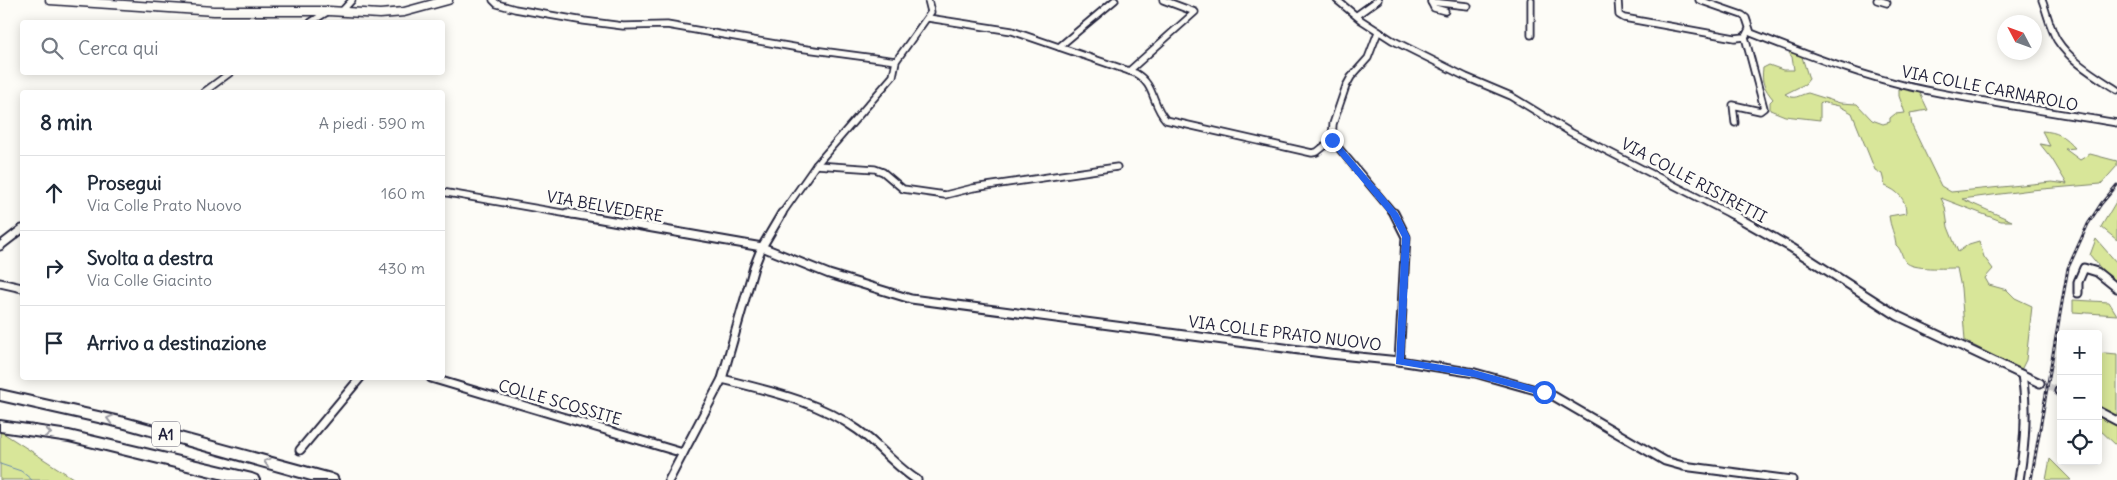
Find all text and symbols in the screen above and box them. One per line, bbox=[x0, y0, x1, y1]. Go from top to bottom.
north arrow bbox=[1997, 15, 2042, 60]
search box bbox=[20, 20, 445, 75]
icon: search bbox=[38, 34, 66, 62]
text: Cerca qui bbox=[78, 36, 159, 60]
street label: VIA COLLE CARNAROLO bbox=[1900, 61, 2080, 115]
text: 8 min bbox=[40, 109, 92, 136]
text: A piedi · 590 m bbox=[319, 113, 425, 133]
route end bbox=[1321, 129, 1344, 152]
street label: VIA COLLE RISTRETTI bbox=[1618, 133, 1770, 227]
text: Prosegui bbox=[87, 171, 162, 195]
icon: ahead bbox=[40, 179, 68, 207]
text: 160 m bbox=[381, 183, 425, 203]
street label: VIA BELVEDERE bbox=[545, 186, 665, 226]
text: Via Colle Prato Nuovo bbox=[87, 195, 242, 215]
text: Svolta a destra bbox=[87, 246, 213, 270]
icon: right bbox=[40, 254, 68, 282]
text: 430 m bbox=[378, 258, 425, 278]
text: Via Colle Giacinto bbox=[87, 270, 212, 290]
street label: VIA COLLE PRATO NUOVO bbox=[1187, 311, 1383, 355]
icon: arrive bbox=[40, 329, 68, 357]
map controls bbox=[2057, 330, 2102, 465]
button: + bbox=[2057, 330, 2102, 375]
text: Arrivo a destinazione bbox=[87, 331, 266, 355]
street label: COLLE SCOSSITE bbox=[496, 375, 624, 429]
button: − bbox=[2057, 375, 2102, 420]
route start bbox=[1533, 381, 1556, 404]
one-way arrow bbox=[106, 414, 115, 425]
button: locate bbox=[2057, 420, 2102, 465]
road number: A1 bbox=[152, 422, 180, 446]
one-way arrow bbox=[45, 427, 53, 438]
one-way arrow bbox=[263, 457, 272, 467]

